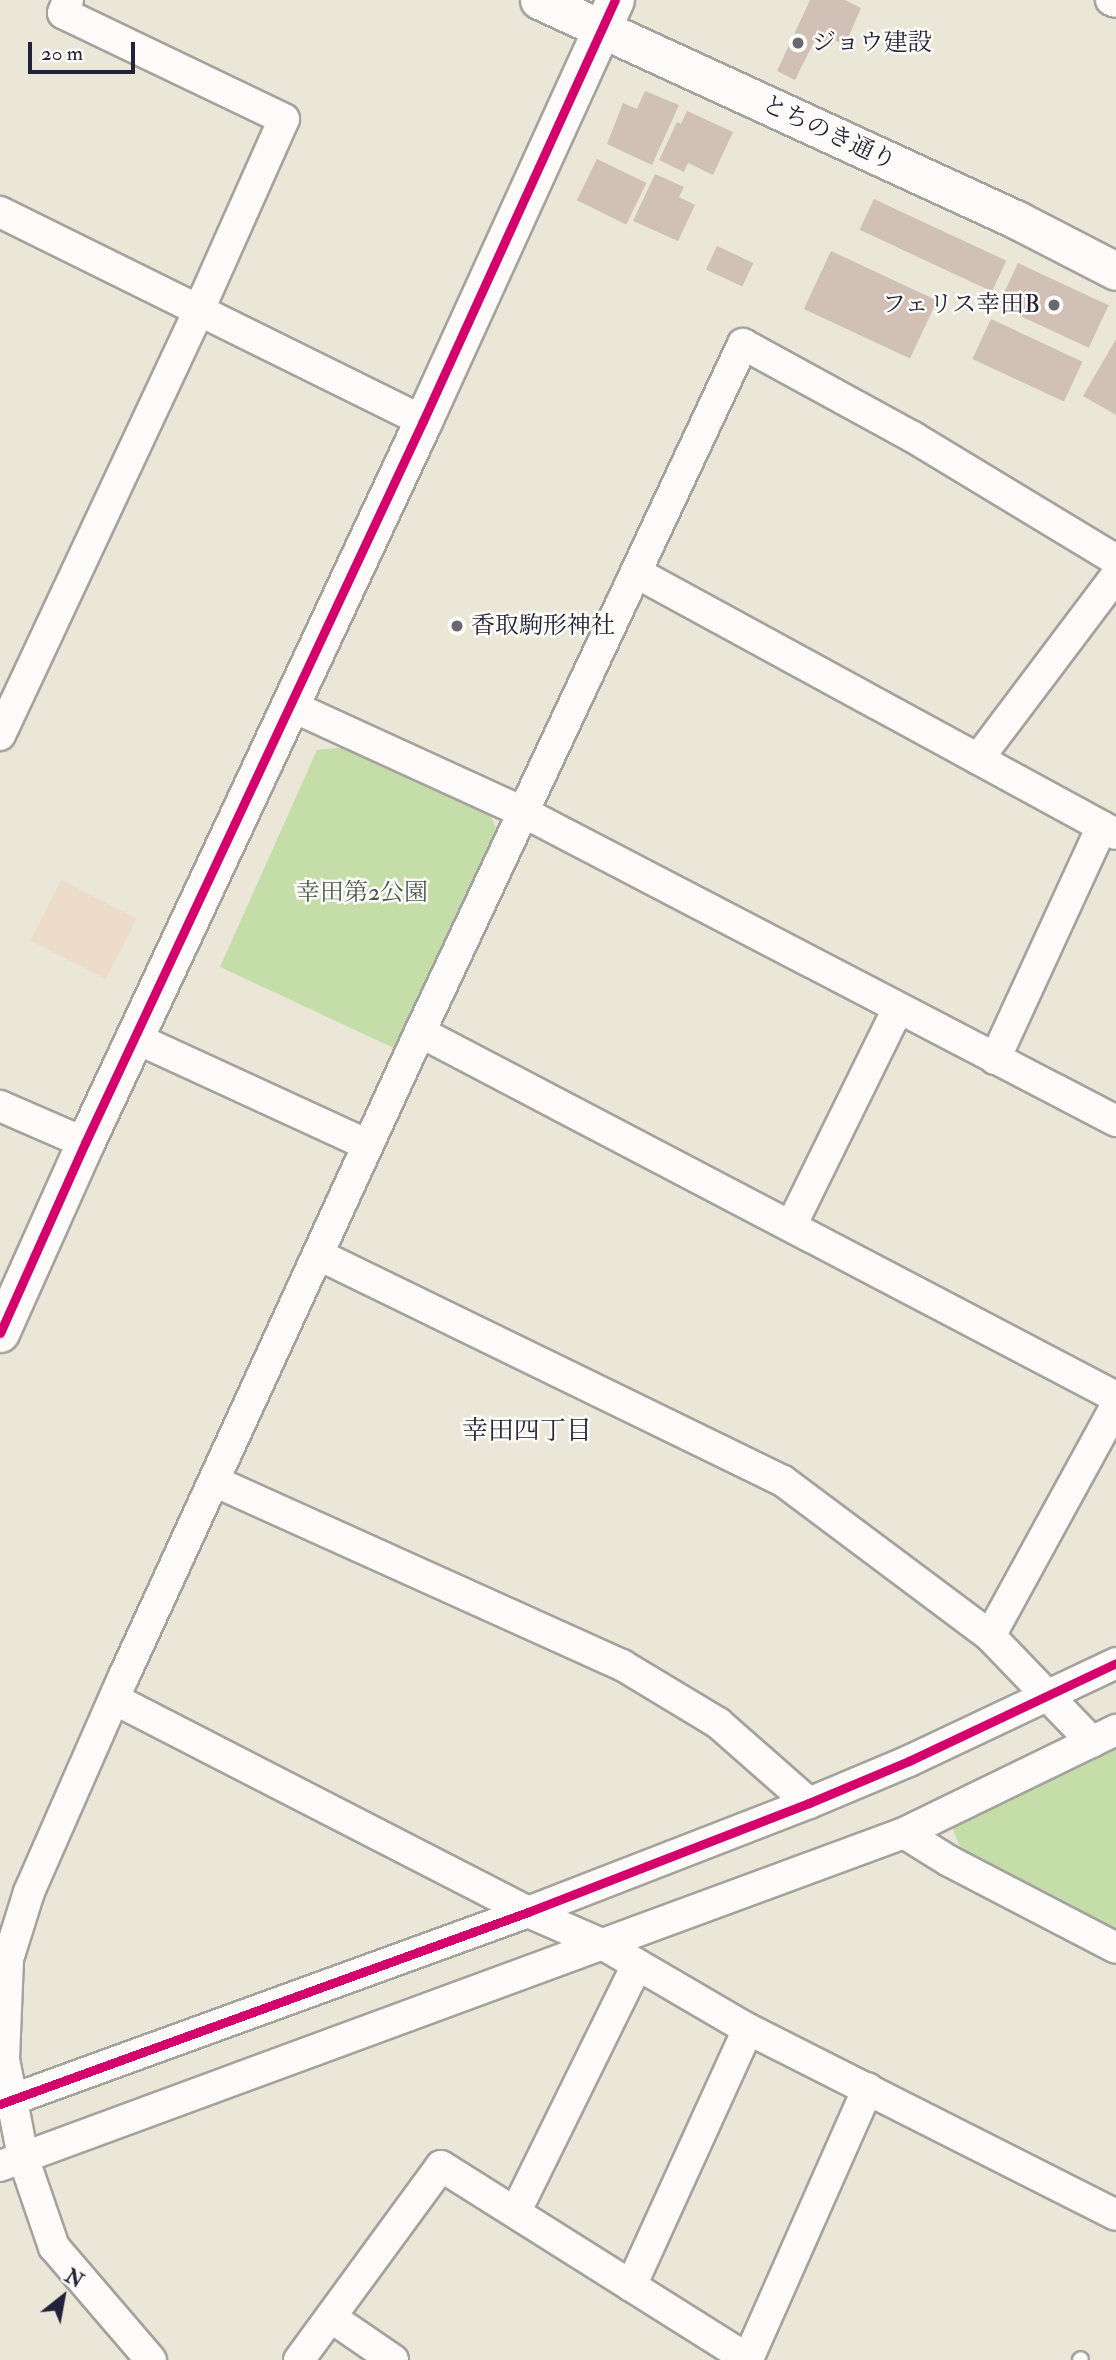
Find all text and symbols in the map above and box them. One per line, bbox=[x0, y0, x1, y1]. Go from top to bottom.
scale bar bbox=[32, 28, 138, 72]
place label: ジョウ建設 bbox=[812, 29, 932, 57]
marker: ジョウ建設 bbox=[790, 35, 806, 51]
text: 20 m bbox=[41, 40, 83, 67]
street label: とちのき通り bbox=[758, 90, 900, 176]
place label: フェリス幸田B bbox=[880, 291, 1040, 319]
marker: フェリス幸田B bbox=[1046, 297, 1062, 313]
place label: 香取駒形神社 bbox=[471, 612, 615, 640]
marker: 香取駒形神社 bbox=[449, 618, 465, 634]
park label: 幸田第2公園 bbox=[296, 879, 428, 907]
district label: 幸田四丁目 bbox=[462, 1416, 592, 1448]
north arrow bbox=[28, 2262, 98, 2332]
text: N bbox=[60, 2264, 87, 2294]

